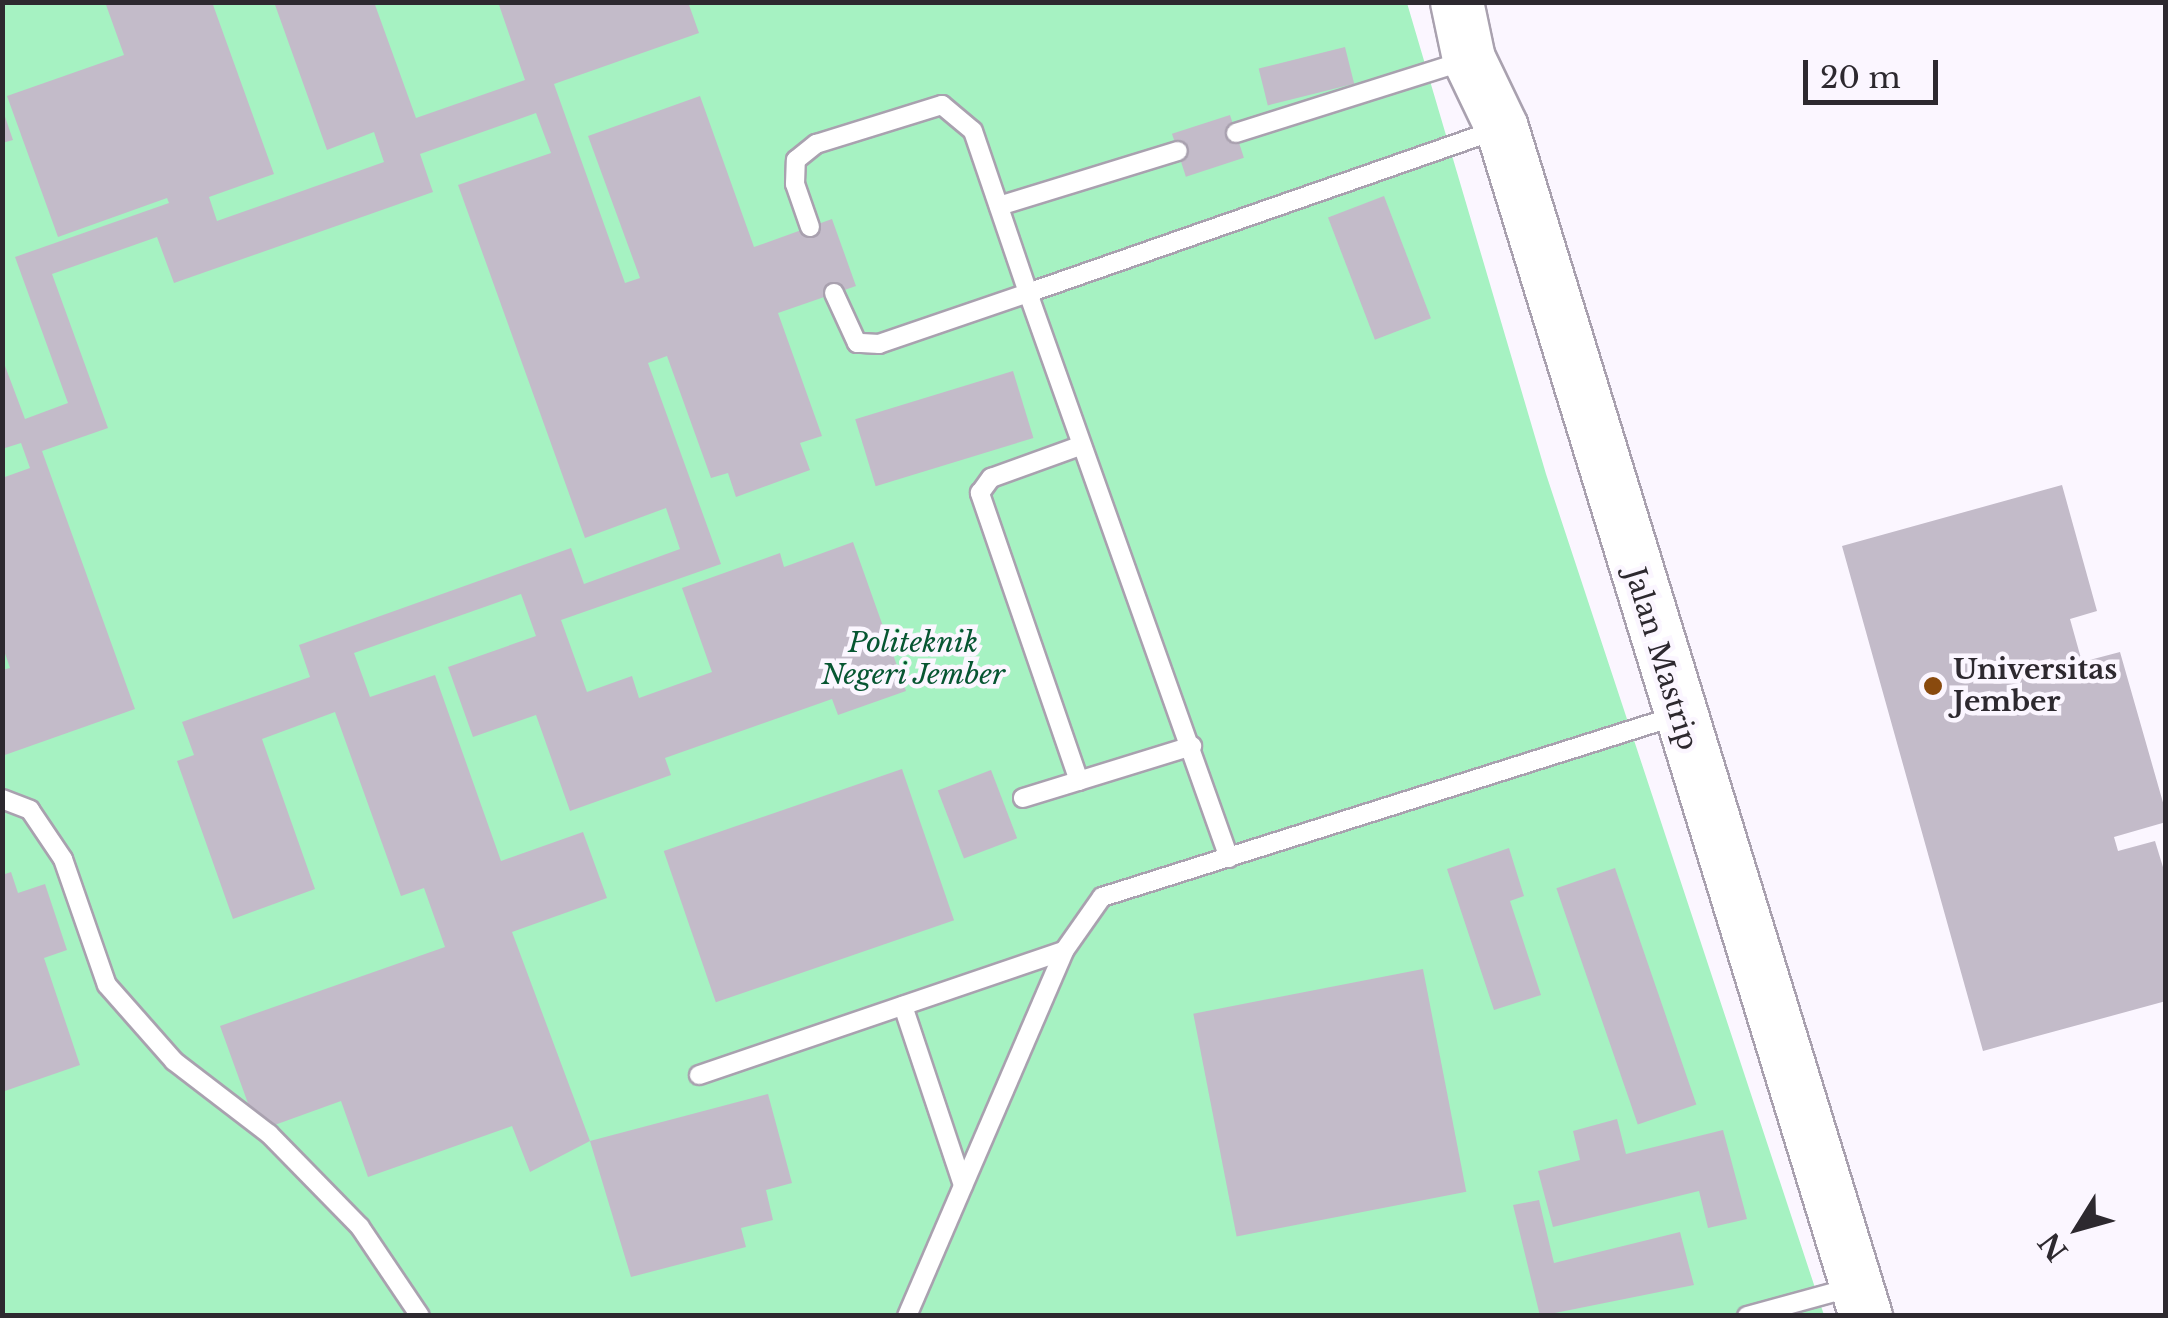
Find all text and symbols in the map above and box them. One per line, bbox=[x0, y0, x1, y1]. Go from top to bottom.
scale bar bbox=[1808, 40, 1943, 102]
text: 20 m bbox=[1820, 59, 1901, 96]
street label: Jalan Mastrip bbox=[1617, 564, 1705, 754]
park label: Politeknik Negeri Jember bbox=[820, 626, 1006, 692]
place label: Universitas Jember bbox=[1953, 653, 2117, 719]
marker: Universitas Jember bbox=[1922, 675, 1944, 697]
north arrow bbox=[2028, 1178, 2128, 1278]
text: N bbox=[2032, 1225, 2076, 1267]

